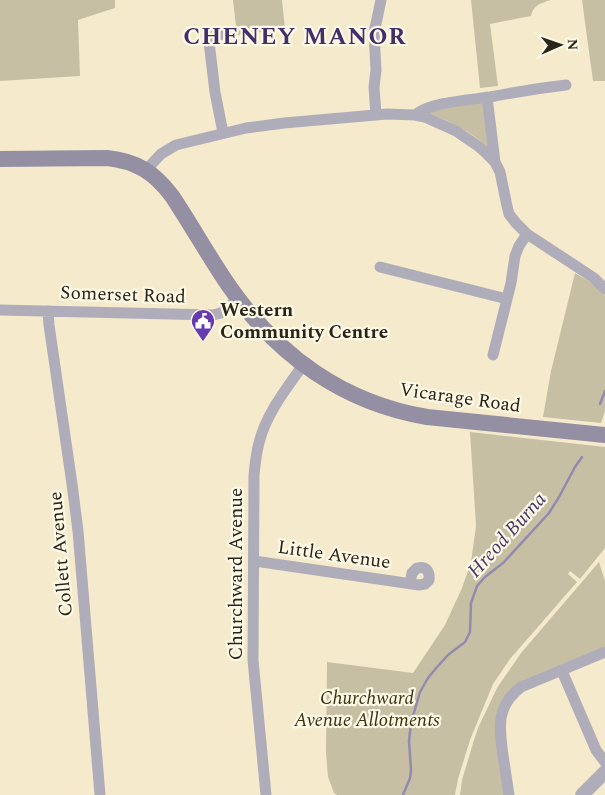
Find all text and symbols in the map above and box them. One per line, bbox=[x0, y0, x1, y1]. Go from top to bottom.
district label: CHENEY MANOR bbox=[183, 19, 407, 55]
north arrow bbox=[535, 20, 585, 70]
text: N bbox=[562, 38, 583, 51]
street label: Somerset Road bbox=[60, 278, 186, 312]
place label: Western Community Centre bbox=[220, 296, 388, 347]
public building icon: Western Community Centre bbox=[190, 308, 216, 342]
street label: Vicarage Road bbox=[397, 375, 523, 421]
water label: Hreod Burna bbox=[460, 485, 554, 585]
street label: Churchward Avenue bbox=[222, 488, 251, 660]
street label: Collett Avenue bbox=[41, 490, 81, 618]
street label: Little Avenue bbox=[276, 533, 392, 577]
park label: Churchward Avenue Allotments bbox=[293, 684, 440, 735]

